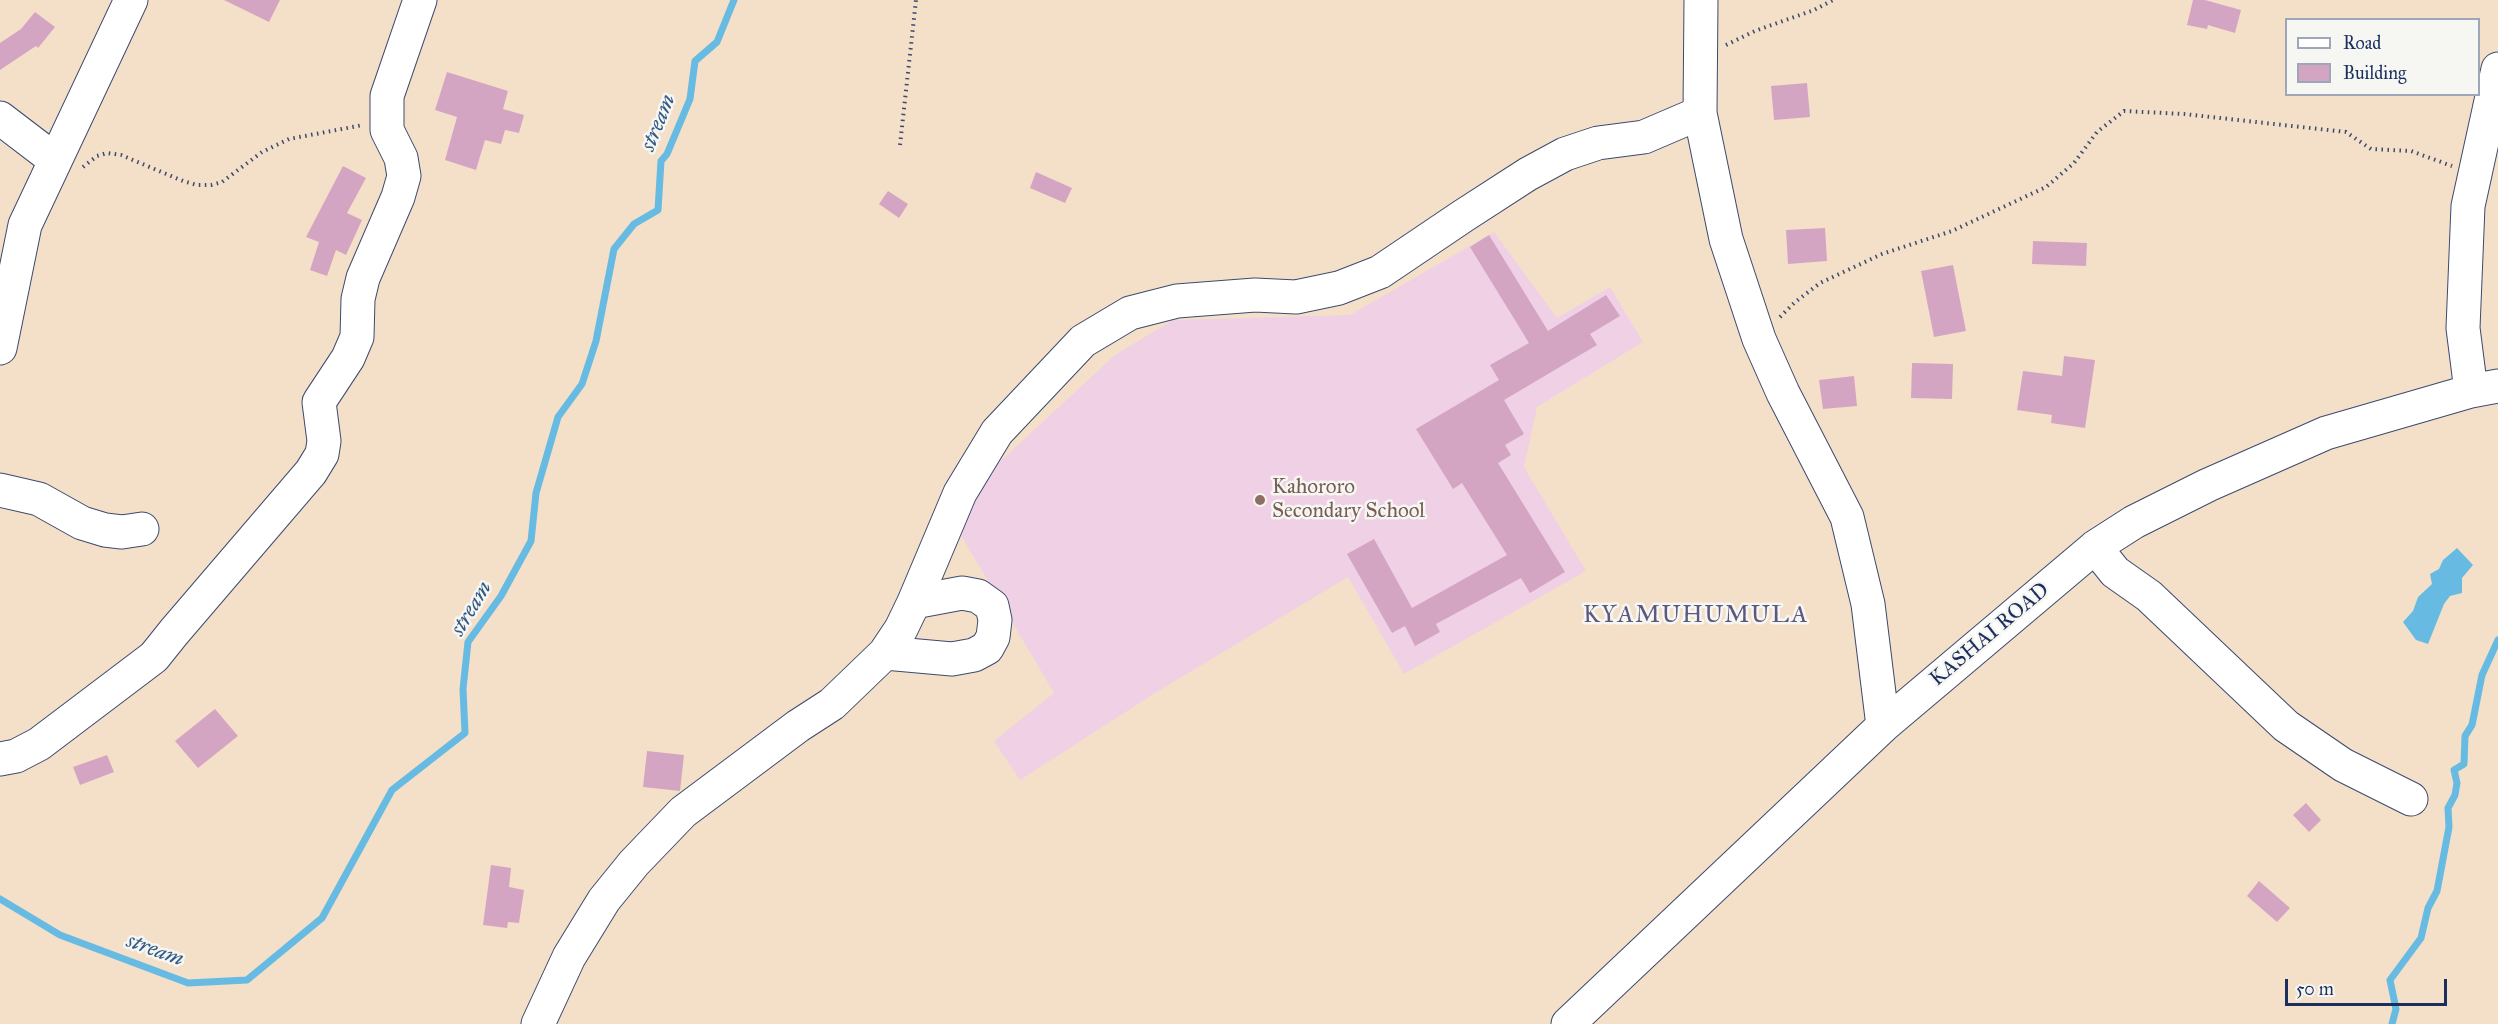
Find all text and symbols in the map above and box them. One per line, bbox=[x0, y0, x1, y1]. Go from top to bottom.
legend bbox=[2285, 18, 2480, 96]
text: Road bbox=[2343, 32, 2381, 54]
text: Building bbox=[2343, 62, 2406, 84]
water label: stream bbox=[636, 91, 682, 155]
place label: Kahororo Secondary School bbox=[1272, 475, 1425, 525]
marker: Kahororo Secondary School bbox=[1253, 493, 1267, 507]
water label: stream bbox=[446, 577, 498, 641]
street label: KASHAI ROAD bbox=[1925, 578, 2055, 692]
district label: KYAMUHUMULA bbox=[1583, 602, 1809, 630]
water label: stream bbox=[123, 929, 187, 973]
scale bar bbox=[2288, 967, 2450, 1005]
text: 50 m bbox=[2296, 978, 2334, 1000]

